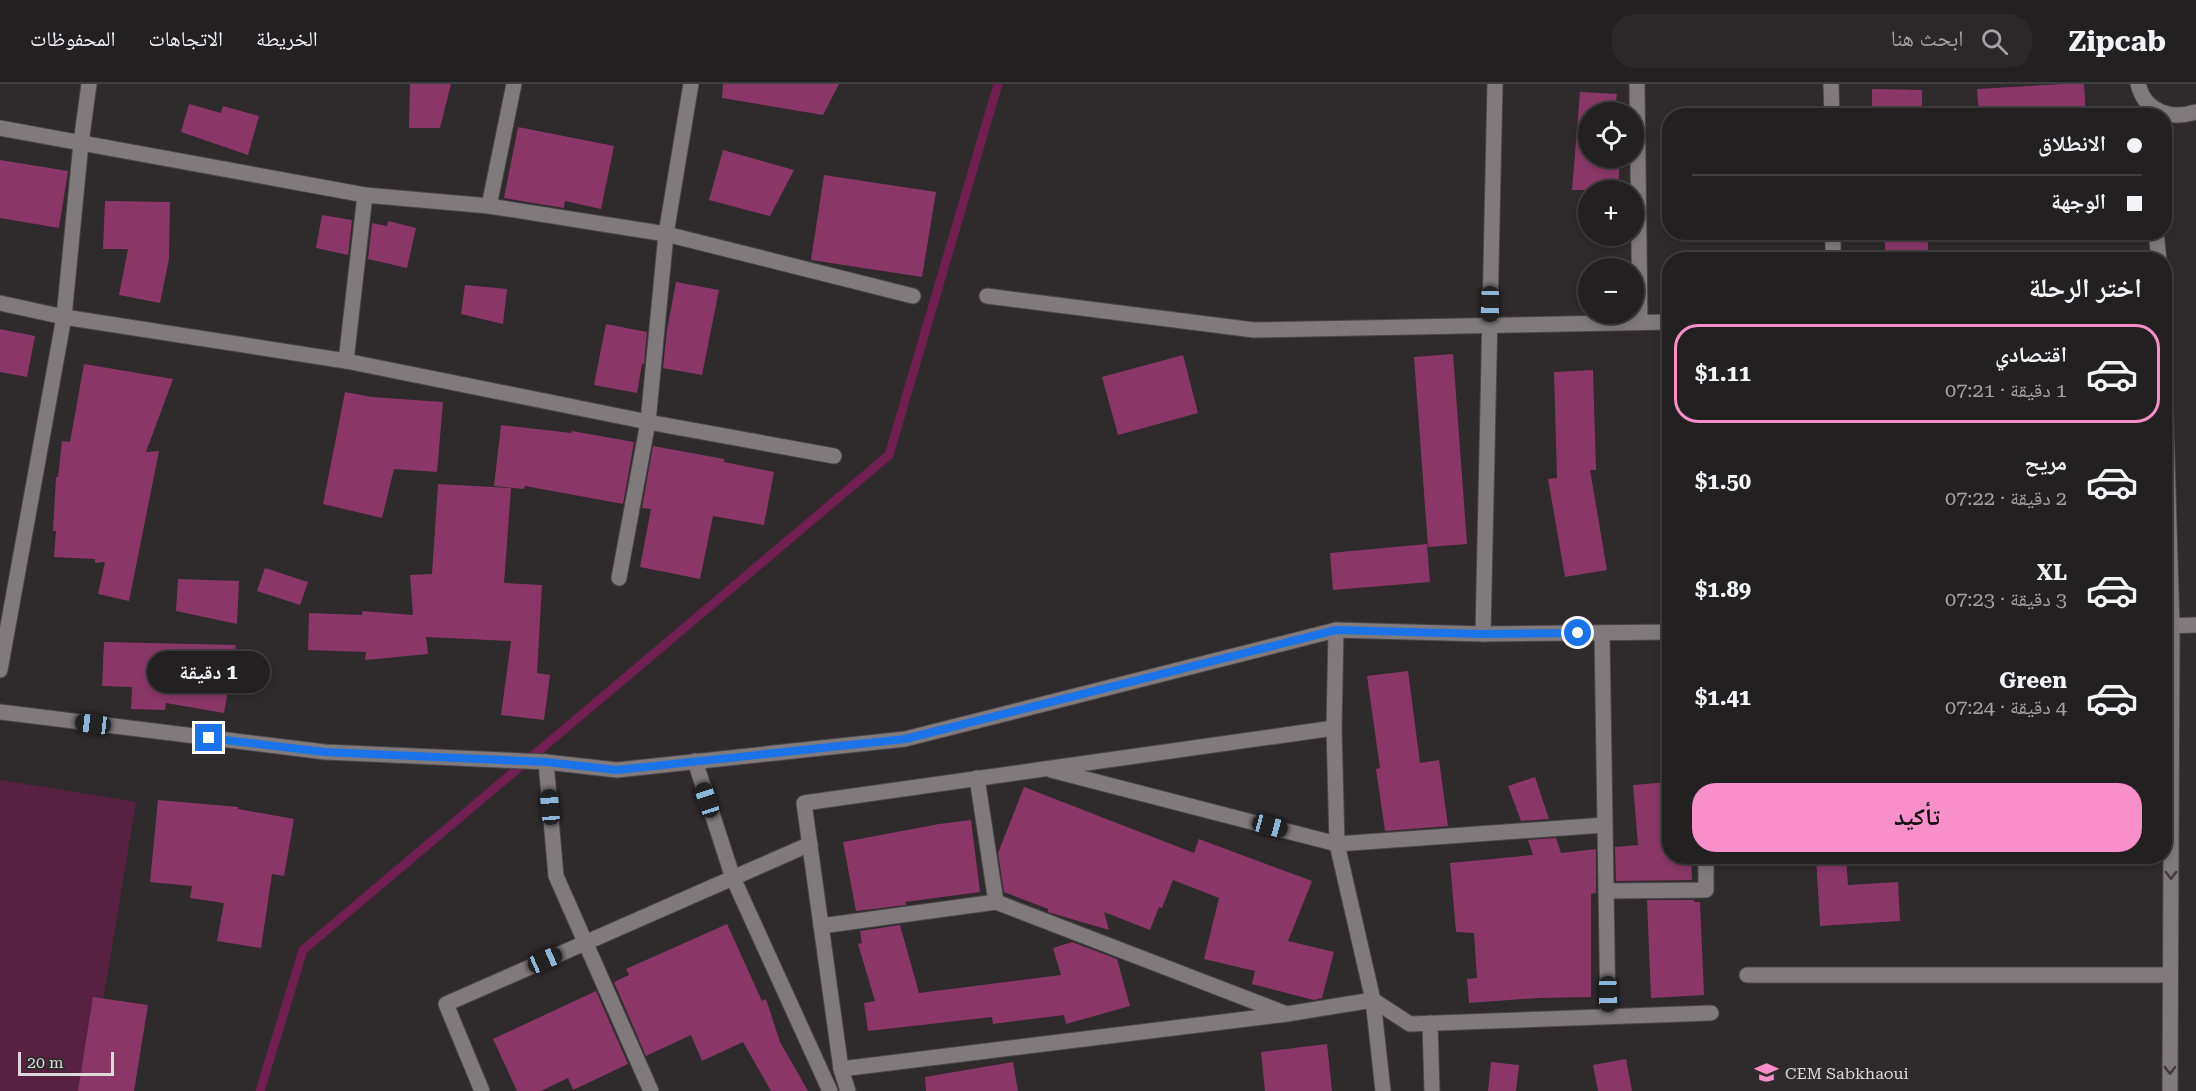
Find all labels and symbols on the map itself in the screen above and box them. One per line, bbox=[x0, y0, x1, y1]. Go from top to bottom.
car bbox=[1481, 286, 1499, 322]
route start bbox=[1564, 619, 1591, 646]
callout: 1 دقيقة bbox=[148, 651, 270, 693]
car bbox=[74, 713, 112, 735]
route end bbox=[195, 724, 222, 751]
car bbox=[693, 780, 721, 820]
car bbox=[539, 788, 561, 826]
car bbox=[1250, 813, 1290, 839]
one-way arrow bbox=[2165, 871, 2177, 880]
car bbox=[525, 944, 565, 976]
car bbox=[1599, 976, 1617, 1012]
scale bar bbox=[18, 1049, 114, 1076]
school or university icon: CEM Sabkhaoui bbox=[1754, 1060, 1780, 1086]
place label: CEM Sabkhaoui bbox=[1785, 1064, 1909, 1083]
one-way arrow bbox=[2164, 1066, 2176, 1075]

